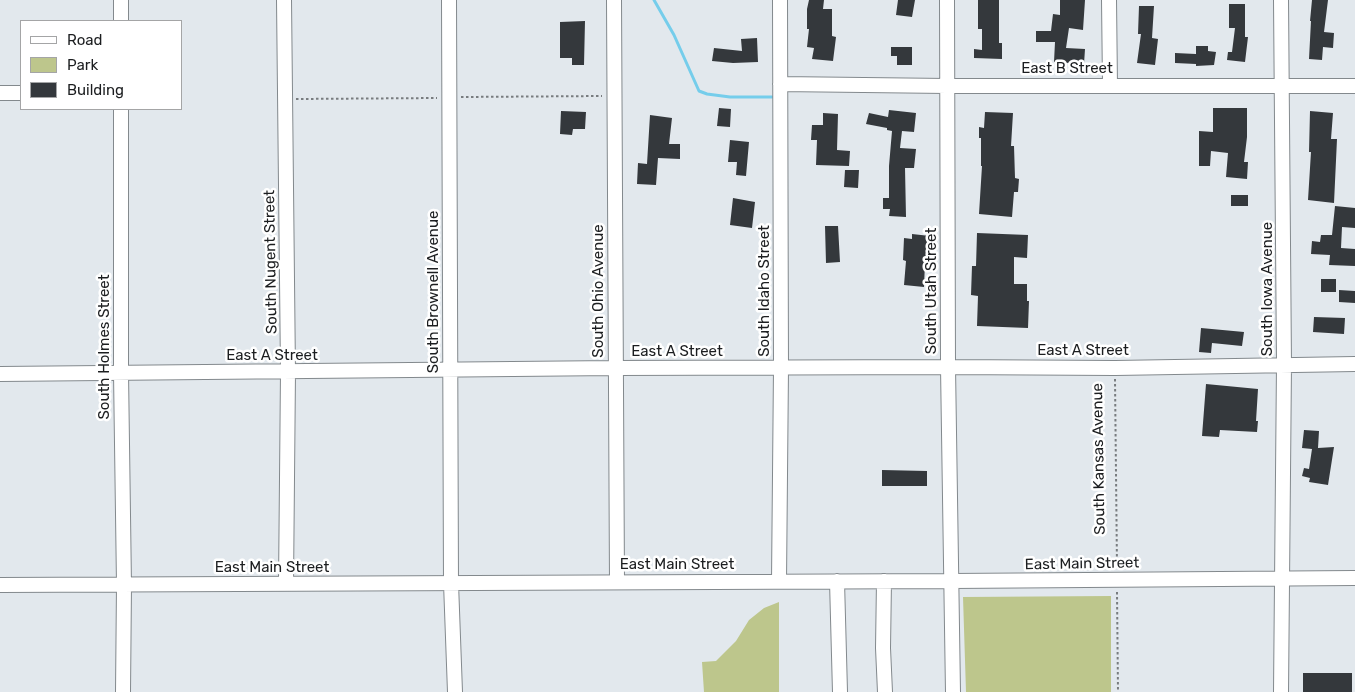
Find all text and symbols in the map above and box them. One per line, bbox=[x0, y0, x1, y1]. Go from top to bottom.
legend bbox=[20, 20, 182, 110]
text: Road bbox=[67, 31, 103, 49]
text: Park bbox=[67, 56, 98, 74]
street label: East B Street bbox=[1021, 60, 1113, 78]
text: Building bbox=[67, 81, 124, 99]
street label: South Nugent Street bbox=[261, 190, 281, 334]
street label: South Brownell Avenue bbox=[425, 211, 443, 373]
street label: South Iowa Avenue bbox=[1259, 222, 1277, 356]
street label: South Ohio Avenue bbox=[590, 224, 608, 358]
street label: South Idaho Street bbox=[756, 225, 774, 357]
street label: South Utah Street bbox=[923, 228, 941, 354]
street label: South Holmes Street bbox=[96, 274, 114, 420]
street label: East A Street bbox=[1037, 342, 1129, 360]
street label: East A Street bbox=[631, 343, 723, 361]
street label: East A Street bbox=[226, 347, 318, 365]
street label: South Kansas Avenue bbox=[1089, 383, 1109, 535]
street label: East Main Street bbox=[1025, 554, 1139, 574]
street label: East Main Street bbox=[620, 556, 734, 574]
street label: East Main Street bbox=[215, 559, 329, 577]

